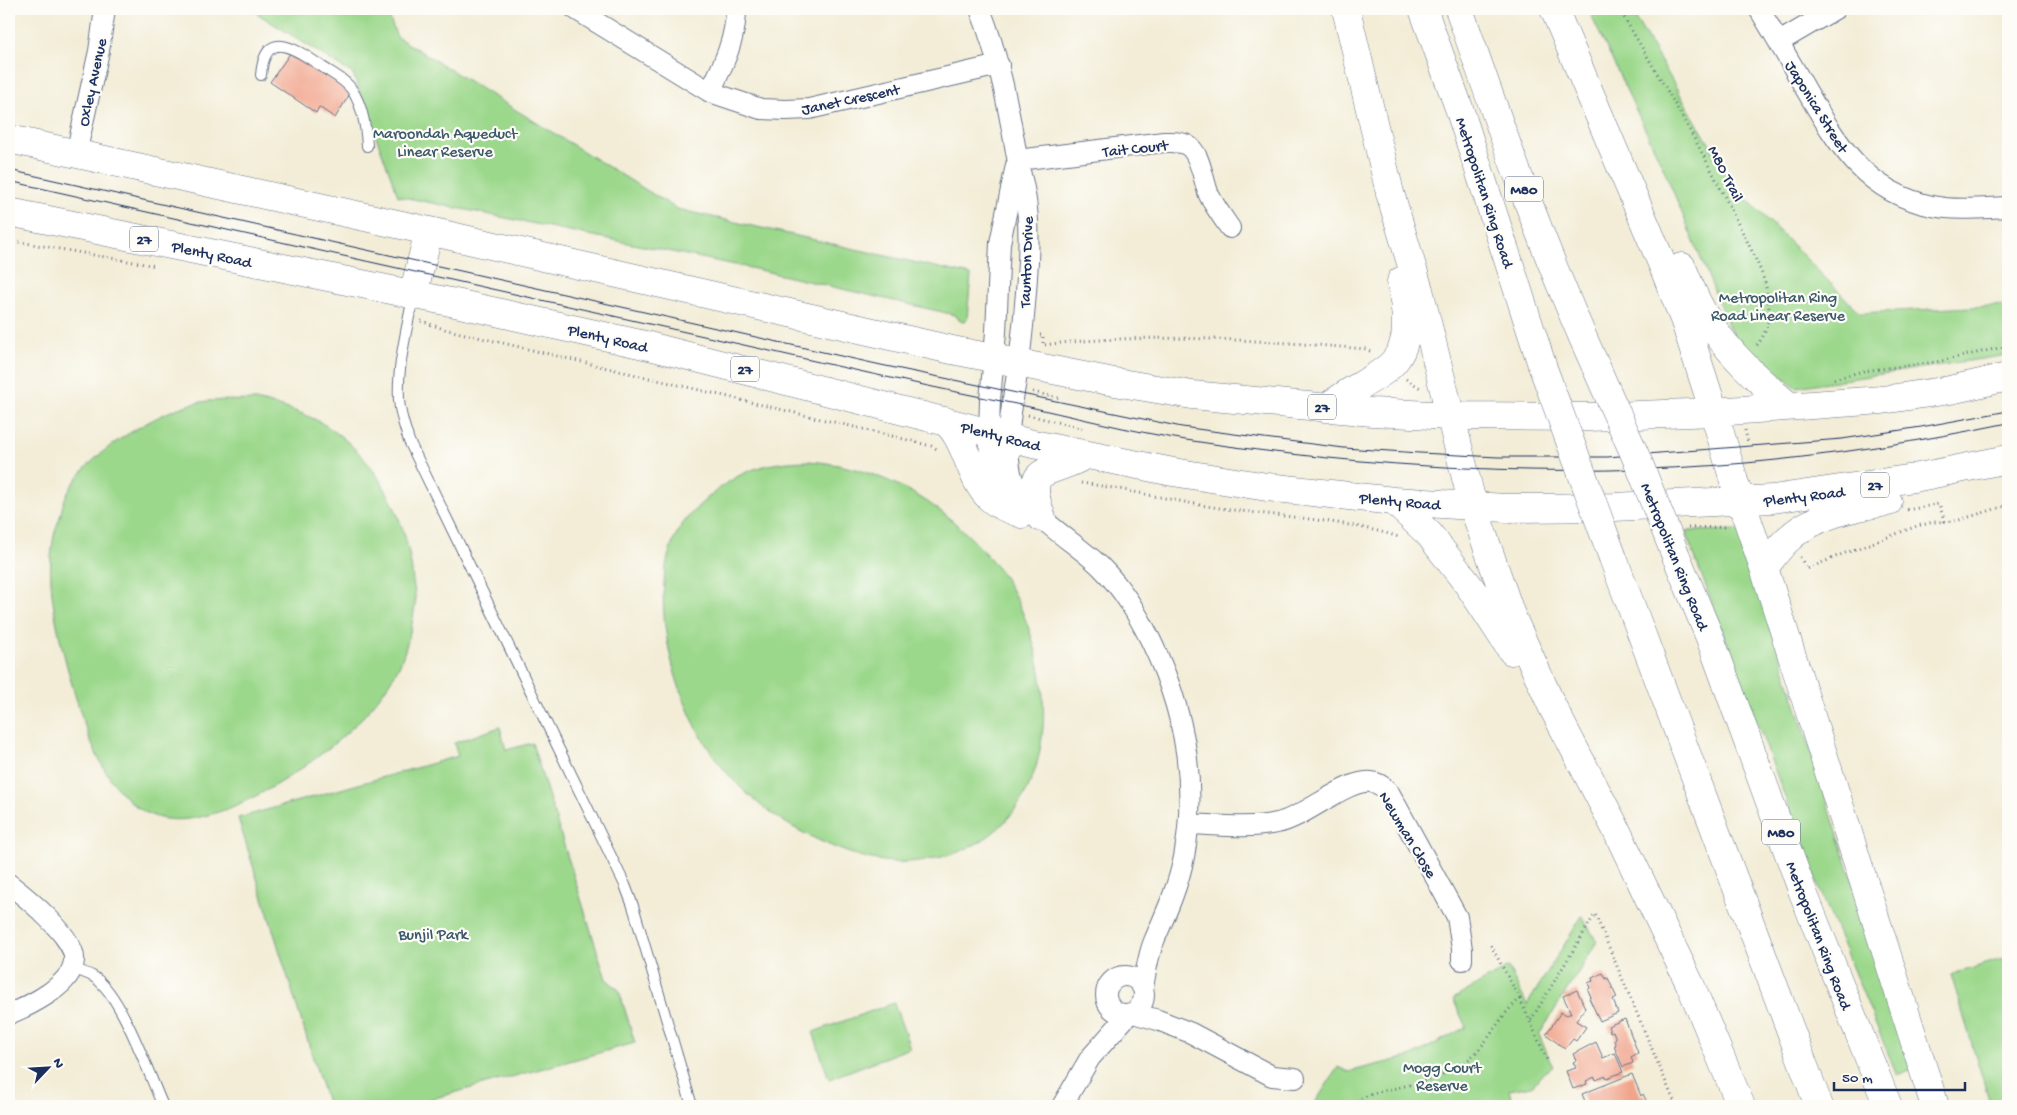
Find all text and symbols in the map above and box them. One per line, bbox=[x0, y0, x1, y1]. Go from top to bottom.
street label: Oxley Avenue bbox=[76, 36, 113, 129]
street label: Japonica Street bbox=[1779, 58, 1852, 159]
street label: Janet Crescent bbox=[800, 81, 903, 121]
street label: Metropolitan Ring Road bbox=[1449, 115, 1516, 272]
park label: Maroondah Aqueduct Linear Reserve bbox=[373, 126, 519, 163]
street label: Tait Court bbox=[1101, 137, 1170, 163]
street label: M80 Trail bbox=[1702, 143, 1746, 206]
road number: M80 bbox=[1505, 176, 1543, 202]
street label: Taunton Drive bbox=[1017, 215, 1040, 309]
road number: 27 bbox=[130, 226, 158, 252]
street label: Plenty Road bbox=[169, 238, 255, 275]
park label: Metropolitan Ring Road Linear Reserve bbox=[1711, 290, 1846, 327]
street label: Plenty Road bbox=[564, 322, 651, 359]
road number: 27 bbox=[731, 356, 759, 382]
road number: 27 bbox=[1308, 394, 1336, 420]
street label: Plenty Road bbox=[957, 419, 1043, 458]
road number: 27 bbox=[1861, 472, 1889, 498]
street label: Metropolitan Ring Road bbox=[1635, 481, 1712, 635]
street label: Plenty Road bbox=[1762, 484, 1848, 513]
street label: Plenty Road bbox=[1357, 490, 1443, 517]
street label: Newman Close bbox=[1373, 789, 1440, 883]
road number: M80 bbox=[1762, 820, 1800, 844]
street label: Metropolitan Ring Road bbox=[1780, 860, 1854, 1015]
park label: Bunjil Park bbox=[397, 927, 469, 946]
north arrow bbox=[22, 1042, 72, 1092]
text: N bbox=[48, 1056, 67, 1071]
park label: Mogg Court Reserve bbox=[1403, 1060, 1483, 1097]
scale bar bbox=[1834, 1060, 1966, 1092]
text: 50 m bbox=[1842, 1070, 1873, 1088]

